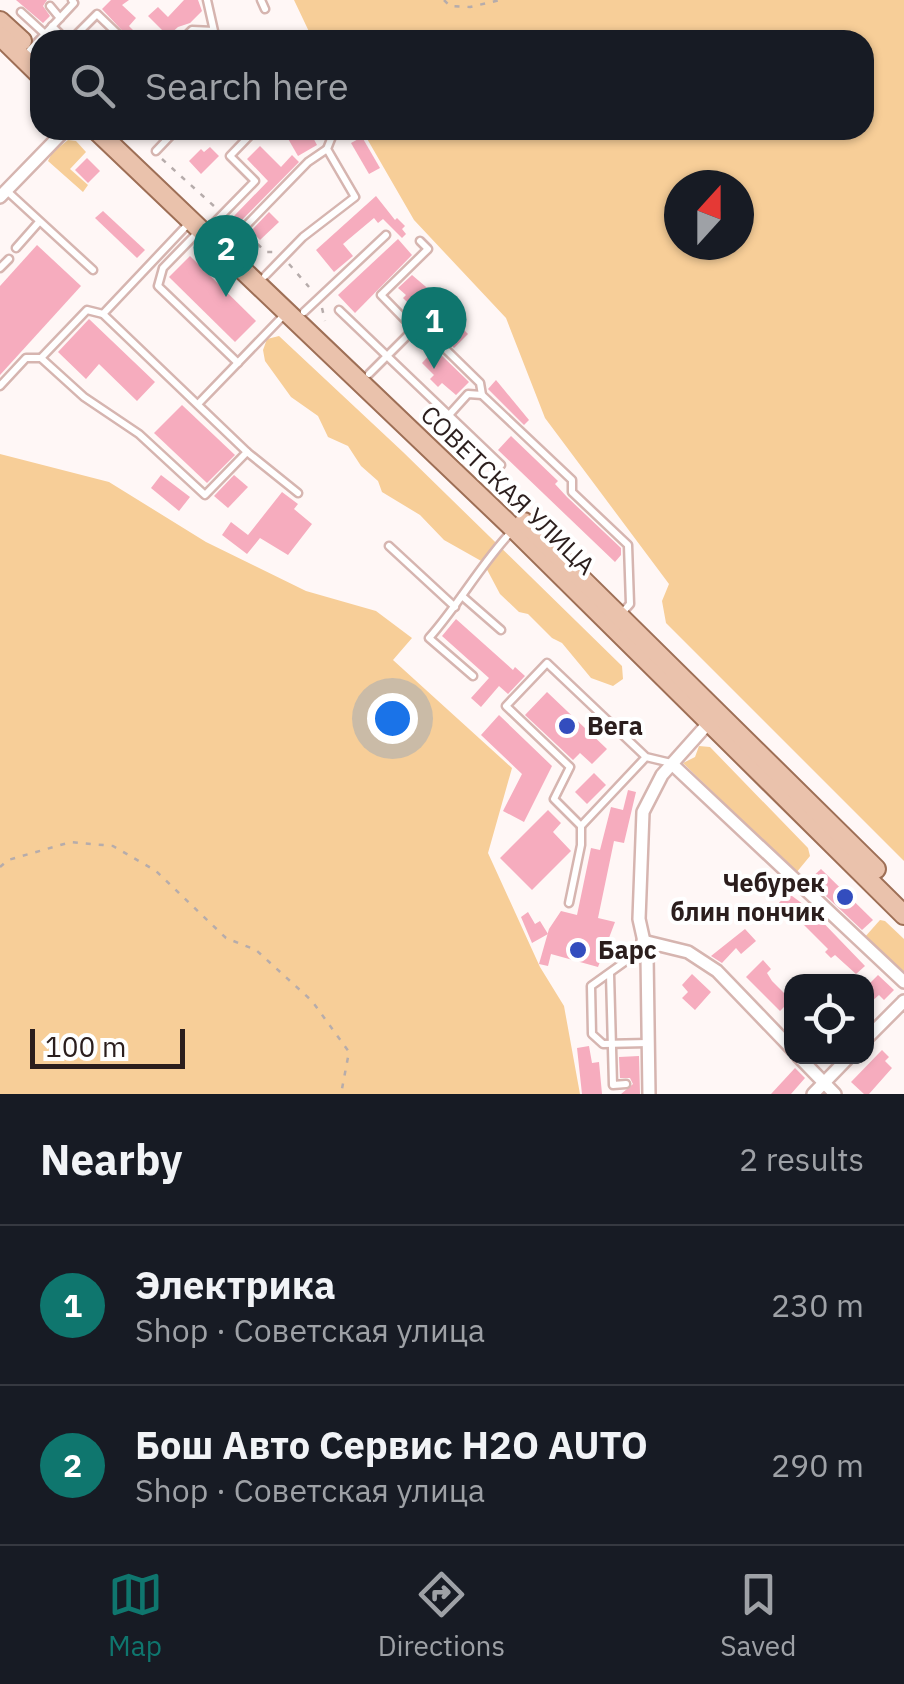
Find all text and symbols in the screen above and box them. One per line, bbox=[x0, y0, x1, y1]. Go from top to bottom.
search box bbox=[30, 30, 874, 140]
icon: search bbox=[65, 58, 120, 113]
text: Search here bbox=[145, 61, 349, 110]
north arrow bbox=[664, 170, 754, 260]
pin: 2 bbox=[194, 214, 258, 297]
pin: 1 bbox=[402, 286, 466, 369]
street label: СОВЕТСКАЯ УЛИЦА bbox=[414, 398, 603, 581]
your location bbox=[367, 693, 418, 744]
place label: Вега bbox=[587, 709, 643, 742]
marker: Вега bbox=[556, 715, 578, 737]
place label: Чебурек блин пончик bbox=[670, 866, 825, 928]
marker: Чебурек блин пончик bbox=[834, 886, 856, 908]
place label: Барс bbox=[598, 933, 657, 966]
marker: Барс bbox=[567, 939, 589, 961]
map controls bbox=[784, 974, 874, 1064]
button: locate bbox=[784, 974, 874, 1064]
scale bar bbox=[30, 1024, 185, 1068]
text: 100 m bbox=[45, 1028, 126, 1065]
text: Nearby bbox=[40, 1132, 182, 1187]
text: 2 results bbox=[739, 1138, 864, 1180]
text: Электрика bbox=[135, 1260, 336, 1309]
text: 1 bbox=[63, 1284, 82, 1326]
text: 230 m bbox=[771, 1284, 864, 1326]
text: Shop · Советская улица bbox=[135, 1309, 485, 1351]
text: Бош Авто Сервис H2O AUTO bbox=[135, 1420, 648, 1469]
text: 2 bbox=[63, 1444, 82, 1486]
text: 290 m bbox=[771, 1444, 864, 1486]
text: Shop · Советская улица bbox=[135, 1469, 485, 1511]
tab: Map bbox=[108, 1567, 163, 1664]
tab: Directions bbox=[378, 1567, 505, 1664]
tab: Saved bbox=[720, 1567, 796, 1664]

